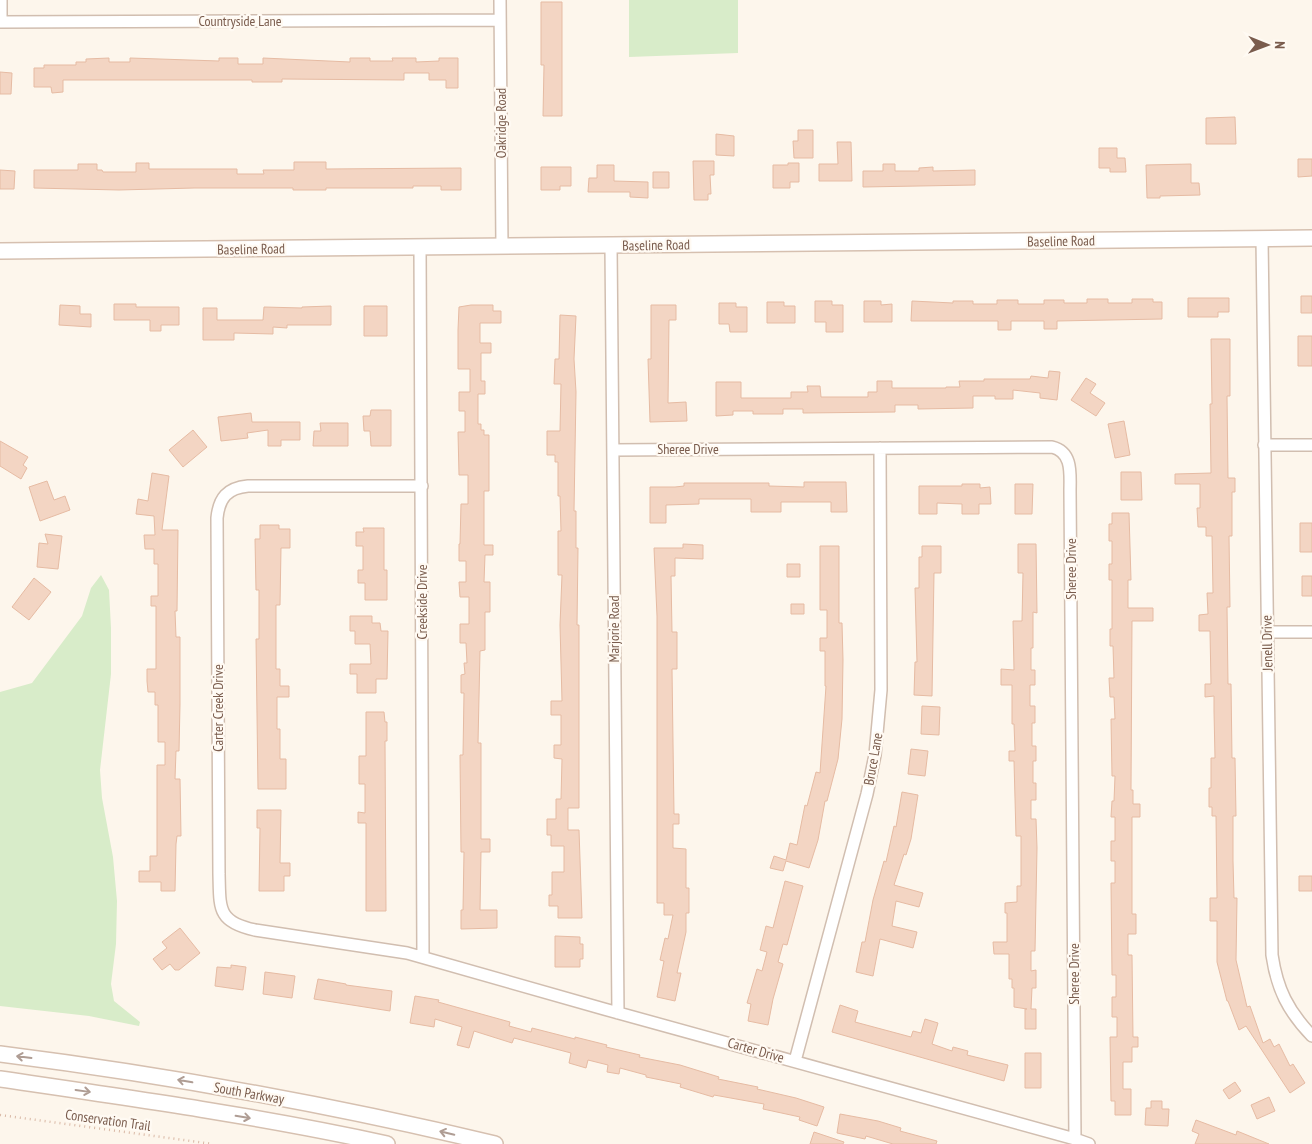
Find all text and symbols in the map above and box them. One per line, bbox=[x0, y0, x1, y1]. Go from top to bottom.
street label: Countryside Lane bbox=[199, 12, 282, 30]
north arrow bbox=[1242, 20, 1292, 70]
text: N bbox=[1271, 41, 1289, 49]
street label: Oakridge Road bbox=[492, 88, 510, 158]
street label: Baseline Road bbox=[1027, 231, 1095, 251]
street label: Baseline Road bbox=[622, 235, 690, 255]
street label: Baseline Road bbox=[217, 239, 285, 259]
street label: Sheree Drive bbox=[657, 440, 719, 458]
street label: Sheree Drive bbox=[1062, 538, 1080, 600]
street label: Creekside Drive bbox=[413, 564, 431, 639]
street label: Marjorie Road bbox=[605, 596, 623, 662]
street label: Jenell Drive bbox=[1258, 615, 1277, 672]
street label: Carter Creek Drive bbox=[209, 664, 227, 752]
street label: Bruce Lane bbox=[860, 731, 887, 787]
street label: Sheree Drive bbox=[1065, 943, 1083, 1005]
street label: Carter Drive bbox=[726, 1033, 786, 1067]
one-way arrow bbox=[17, 1052, 33, 1062]
one-way arrow bbox=[177, 1076, 193, 1086]
street label: South Parkway bbox=[212, 1078, 286, 1108]
one-way arrow bbox=[75, 1086, 91, 1096]
street label: Conservation Trail bbox=[64, 1105, 153, 1135]
one-way arrow bbox=[235, 1112, 251, 1122]
one-way arrow bbox=[440, 1128, 456, 1137]

